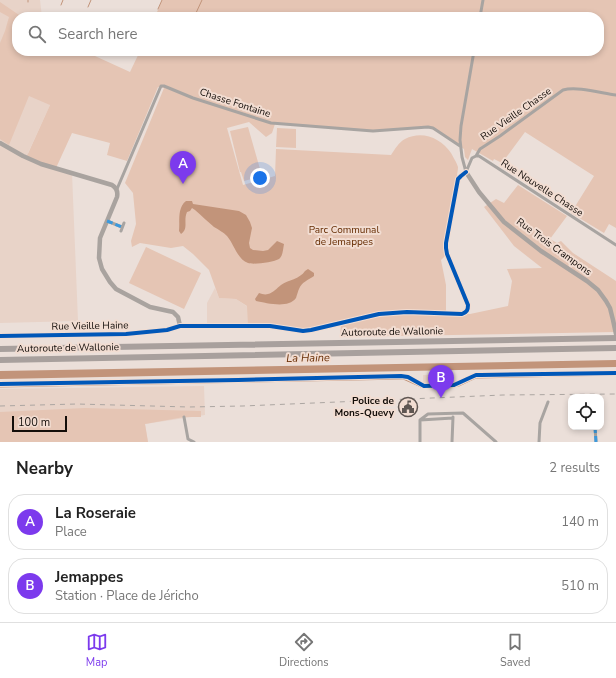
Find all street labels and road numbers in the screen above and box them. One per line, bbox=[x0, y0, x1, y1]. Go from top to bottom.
street label: Rue Vieille Chasse bbox=[478, 84, 554, 144]
street label: Chasse Fontaine bbox=[198, 85, 272, 121]
street label: Rue Nouvelle Chasse bbox=[498, 156, 586, 220]
street label: Rue Trois Crampons bbox=[513, 215, 595, 279]
street label: Rue Vieille Haine bbox=[51, 318, 129, 334]
street label: Autoroute de Wallonie bbox=[341, 324, 443, 340]
street label: Autoroute de Wallonie bbox=[17, 340, 119, 356]

